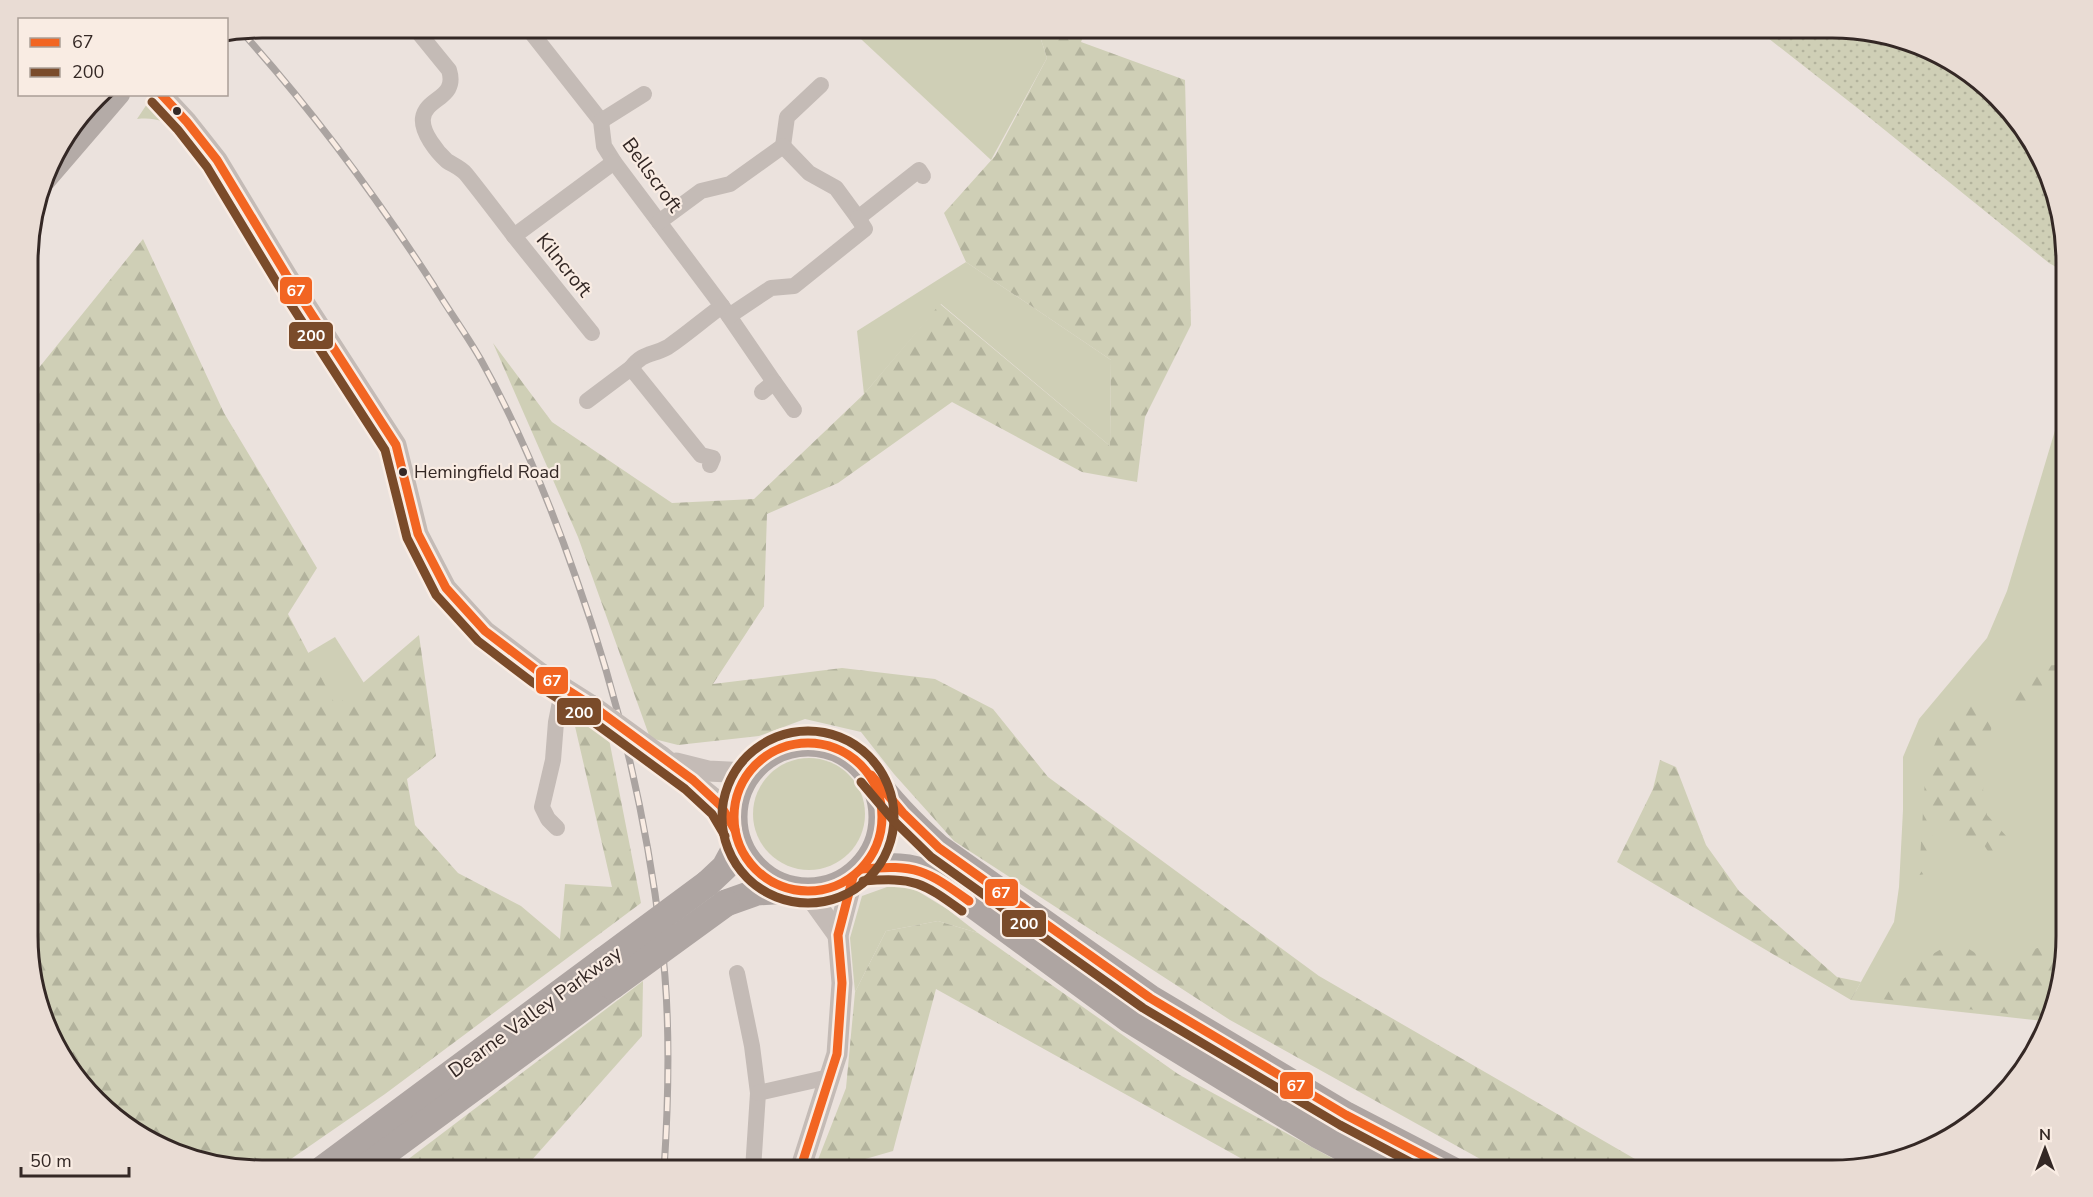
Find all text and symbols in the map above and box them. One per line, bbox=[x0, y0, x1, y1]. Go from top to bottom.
legend bbox=[18, 18, 228, 96]
text: 67 bbox=[72, 30, 94, 54]
text: 200 bbox=[72, 60, 104, 84]
unlabelled marker bbox=[171, 105, 183, 117]
street label: Bellscroft bbox=[616, 132, 689, 219]
street label: Kilncroft bbox=[530, 227, 599, 303]
line badge: 67 bbox=[279, 276, 313, 305]
text: 67 bbox=[286, 280, 306, 302]
line badge: 200 bbox=[288, 321, 334, 350]
text: 200 bbox=[297, 325, 325, 347]
place label: Hemingfield Road bbox=[414, 460, 560, 484]
marker: Hemingfield Road bbox=[397, 466, 409, 478]
line badge: 67 bbox=[535, 666, 569, 695]
text: 67 bbox=[542, 670, 562, 692]
line badge: 200 bbox=[556, 697, 602, 726]
text: 200 bbox=[565, 702, 593, 724]
line badge: 67 bbox=[984, 878, 1019, 907]
text: 67 bbox=[991, 882, 1011, 904]
line badge: 200 bbox=[1001, 909, 1047, 938]
text: 200 bbox=[1010, 913, 1038, 935]
street label: Dearne Valley Parkway bbox=[443, 939, 628, 1084]
line badge: 67 bbox=[1279, 1071, 1314, 1100]
text: 67 bbox=[1286, 1075, 1306, 1097]
north arrow bbox=[2015, 1119, 2075, 1179]
text: N bbox=[2039, 1124, 2051, 1146]
scale bar bbox=[21, 1140, 129, 1178]
text: 50 m bbox=[30, 1149, 72, 1173]

